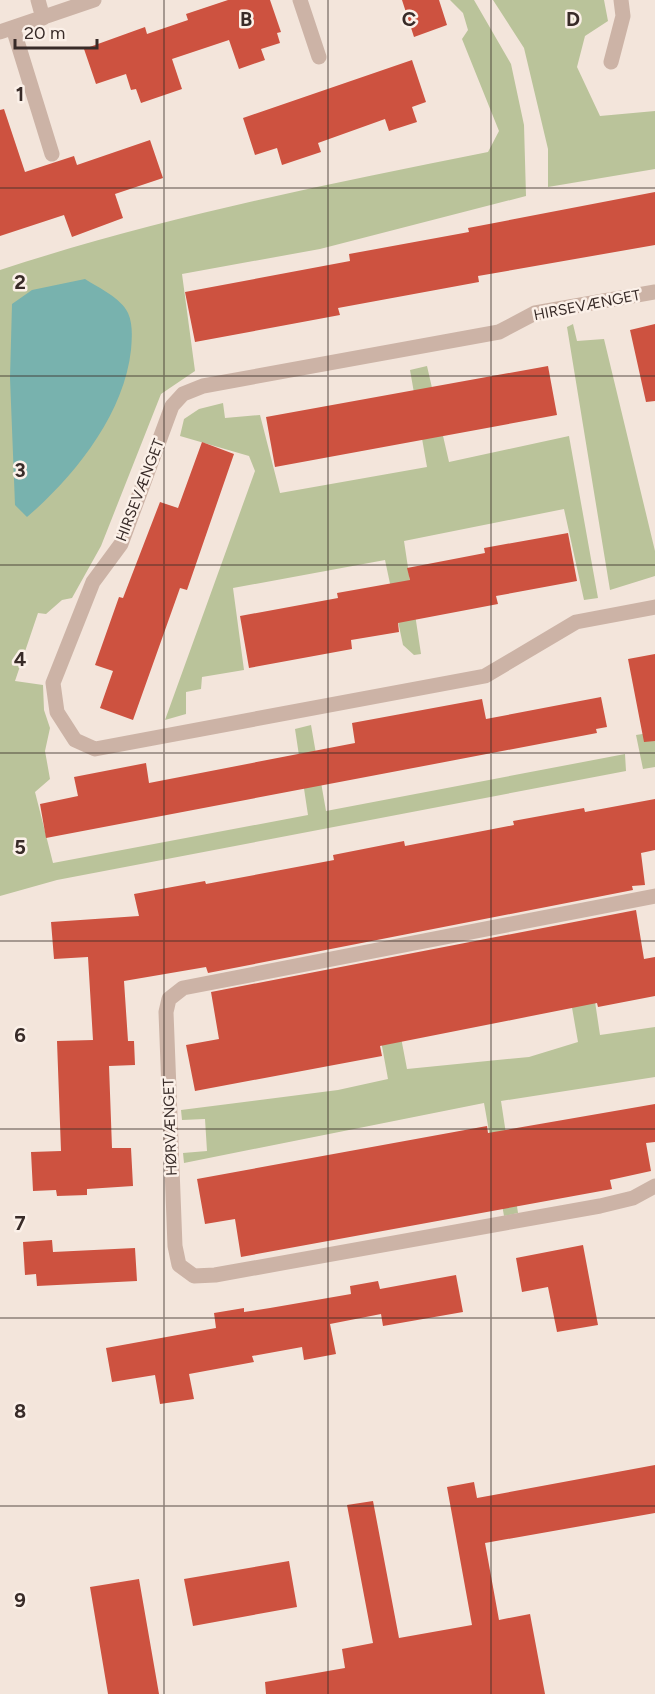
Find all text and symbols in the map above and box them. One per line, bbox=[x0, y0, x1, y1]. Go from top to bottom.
text: B bbox=[240, 7, 252, 31]
text: C bbox=[402, 7, 416, 31]
text: D bbox=[566, 7, 580, 31]
scale bar bbox=[15, 12, 98, 50]
text: 20 m bbox=[24, 22, 65, 44]
text: 1 bbox=[16, 82, 24, 106]
text: 2 bbox=[14, 270, 26, 294]
street label: HIRSEVÆNGET bbox=[532, 286, 643, 324]
street label: HIRSEVÆNGET bbox=[112, 436, 168, 544]
text: 3 bbox=[14, 458, 26, 482]
text: 4 bbox=[14, 647, 27, 671]
text: 5 bbox=[14, 835, 26, 859]
text: 6 bbox=[14, 1023, 26, 1047]
street label: HØRVÆNGET bbox=[159, 1077, 181, 1176]
text: 7 bbox=[14, 1211, 26, 1235]
text: 8 bbox=[14, 1399, 26, 1423]
text: 9 bbox=[14, 1588, 26, 1612]

